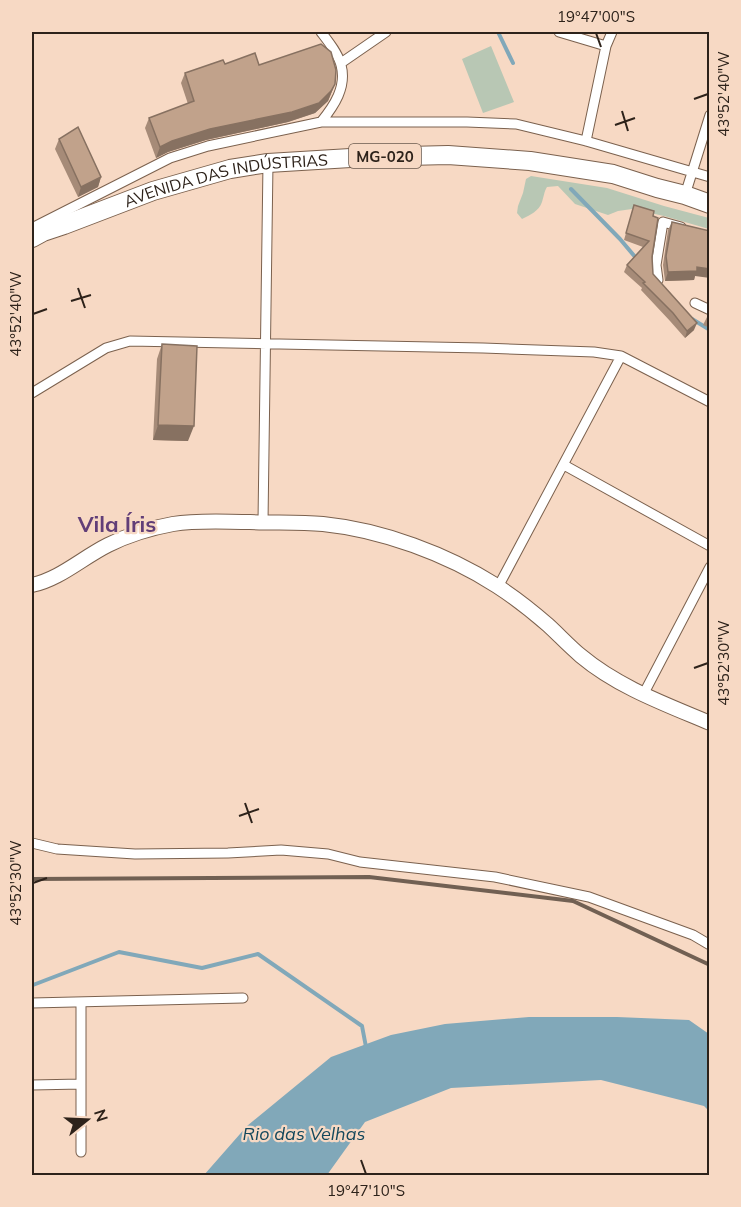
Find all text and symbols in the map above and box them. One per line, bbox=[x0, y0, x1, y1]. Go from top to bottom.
text: 19°47'00"S bbox=[557, 7, 635, 26]
text: 43°52'40"W bbox=[714, 51, 733, 137]
road number: MG-020 bbox=[349, 144, 421, 168]
street label: AVENIDA DAS INDÚSTRIAS bbox=[121, 149, 329, 211]
text: 43°52'40"W bbox=[6, 271, 25, 357]
district label: Vila Íris bbox=[77, 510, 156, 538]
text: 43°52'30"W bbox=[714, 620, 733, 706]
text: 43°52'30"W bbox=[6, 840, 25, 926]
north arrow bbox=[57, 1090, 117, 1150]
text: N bbox=[90, 1107, 113, 1124]
water label: Rio das Velhas bbox=[243, 1122, 365, 1145]
text: 19°47'10"S bbox=[327, 1181, 405, 1200]

